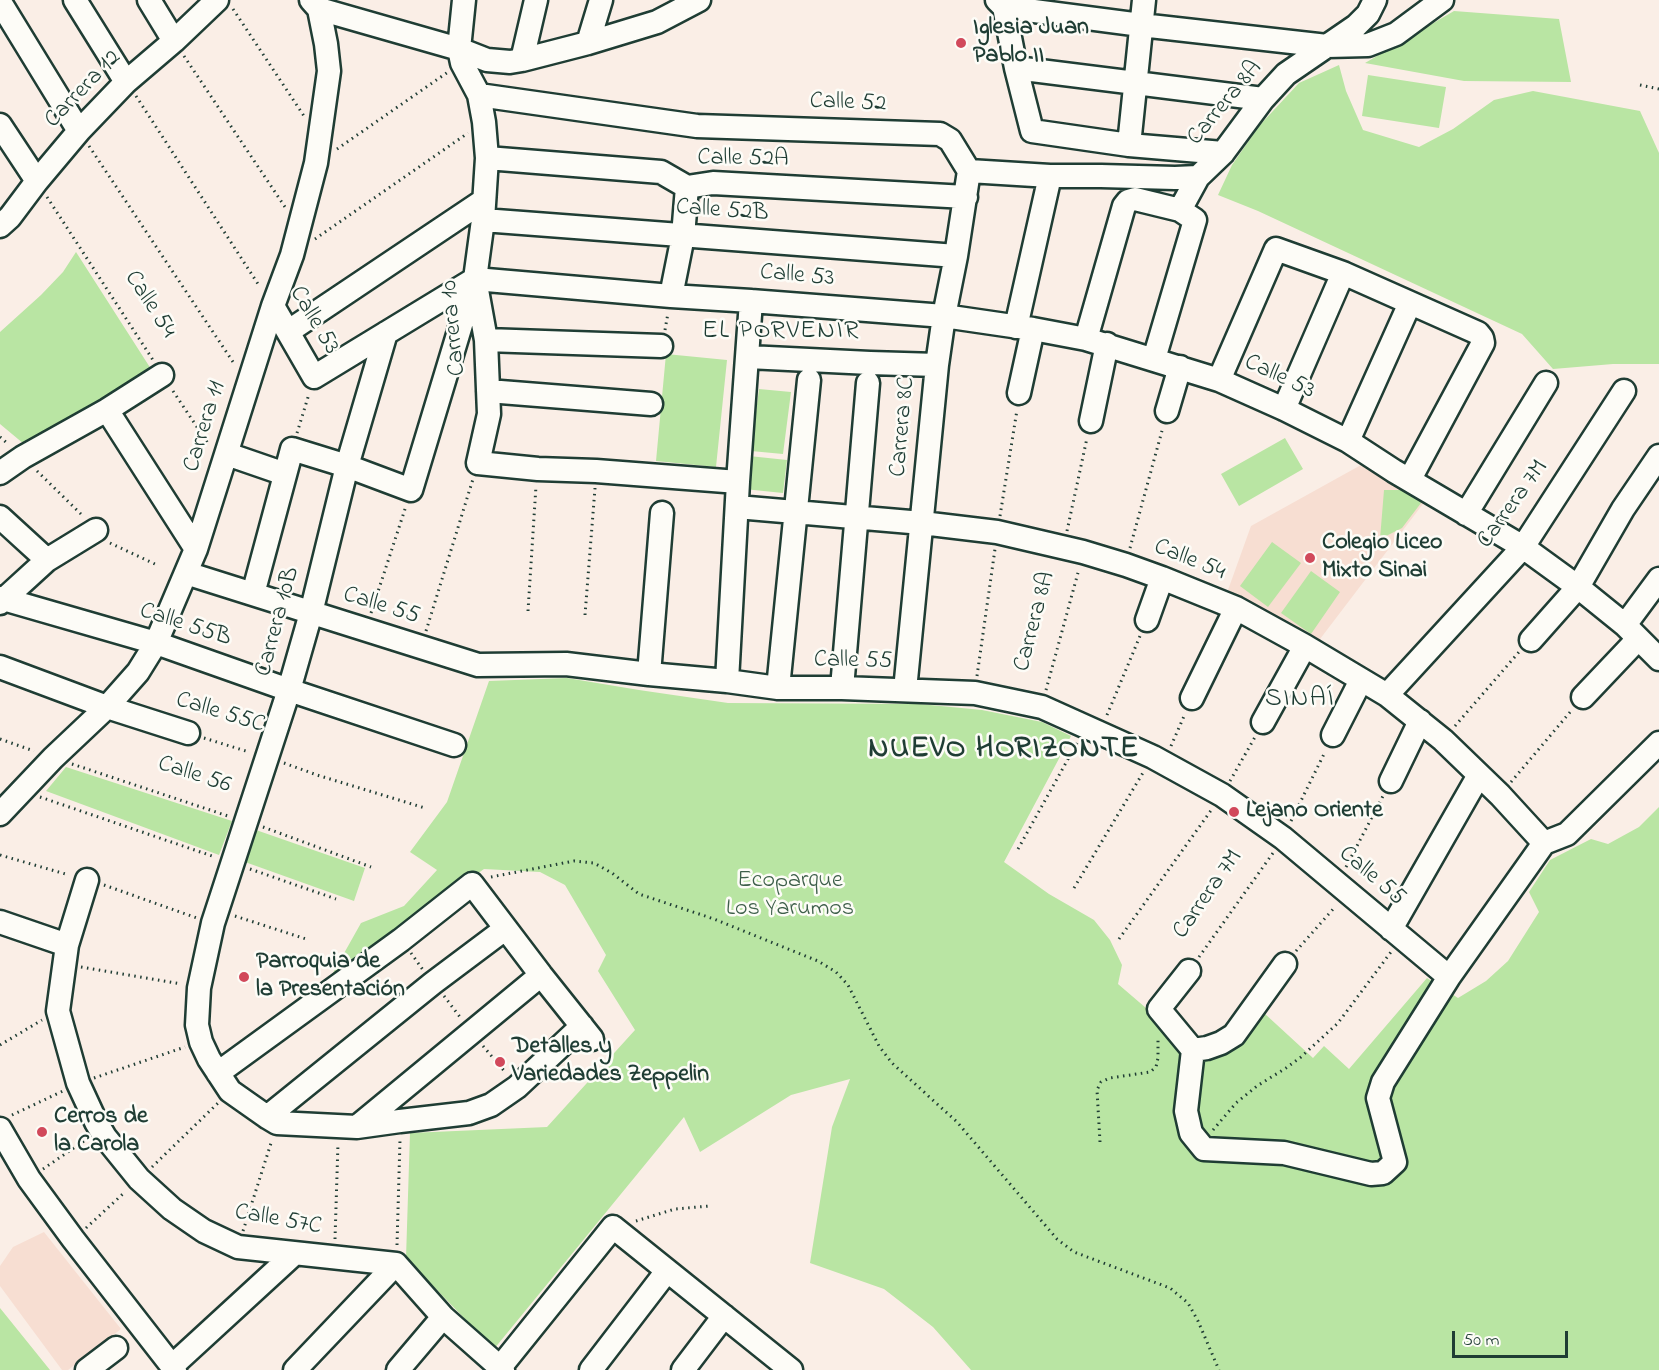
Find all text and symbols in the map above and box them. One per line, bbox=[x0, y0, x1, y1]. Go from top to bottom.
place label: Iglesia Juan Pablo II bbox=[973, 15, 1089, 71]
marker: Iglesia Juan Pablo II bbox=[954, 36, 968, 50]
street label: Carrera 12 bbox=[40, 45, 128, 135]
street label: Carrera 8A bbox=[1182, 56, 1270, 152]
street label: Calle 52 bbox=[809, 88, 887, 120]
street label: Calle 52A bbox=[697, 145, 789, 175]
street label: Calle 52B bbox=[675, 194, 769, 230]
street label: Calle 53 bbox=[759, 259, 835, 295]
street label: Calle 54 bbox=[117, 266, 181, 344]
street label: Carrera 10 bbox=[436, 279, 474, 377]
street label: Calle 53 bbox=[281, 282, 345, 360]
district label: EL PORVENIR bbox=[702, 317, 860, 349]
street label: Calle 53 bbox=[1239, 349, 1319, 407]
street label: Carrera 8C bbox=[885, 376, 923, 478]
street label: Carrera 11 bbox=[179, 378, 233, 476]
street label: Carrera 7M bbox=[1472, 455, 1556, 555]
place label: Colegio Liceo Mixto Sinai bbox=[1322, 530, 1442, 586]
street label: Calle 54 bbox=[1149, 534, 1229, 588]
marker: Colegio Liceo Mixto Sinai bbox=[1303, 551, 1317, 565]
street label: Carrera 10B bbox=[251, 564, 307, 680]
street label: Carrera 8A bbox=[1009, 569, 1063, 675]
street label: Calle 55 bbox=[339, 582, 423, 632]
street label: Calle 55B bbox=[136, 598, 234, 654]
street label: Calle 55 bbox=[814, 647, 892, 677]
district label: SINAÍ bbox=[1265, 685, 1335, 717]
street label: Calle 55C bbox=[172, 687, 268, 741]
district label: NUEVO HORIZONTE bbox=[868, 733, 1140, 769]
street label: Calle 56 bbox=[154, 751, 234, 801]
place label: Lejano Oriente bbox=[1246, 798, 1383, 826]
marker: Lejano Oriente bbox=[1227, 805, 1241, 819]
street label: Calle 55 bbox=[1332, 841, 1410, 913]
street label: Carrera 7M bbox=[1168, 845, 1250, 945]
park label: Ecoparque Los Yarumos bbox=[726, 868, 854, 924]
place label: Parroquia de la Presentación bbox=[256, 949, 405, 1005]
marker: Parroquia de la Presentación bbox=[237, 970, 251, 984]
place label: Detalles y Variedades Zeppelin bbox=[512, 1034, 709, 1090]
marker: Detalles y Variedades Zeppelin bbox=[493, 1055, 507, 1069]
place label: Cerros de la Carola bbox=[54, 1104, 148, 1160]
marker: Cerros de la Carola bbox=[35, 1125, 49, 1139]
street label: Calle 57C bbox=[232, 1199, 324, 1243]
scale bar bbox=[1455, 1319, 1570, 1357]
text: 50 m bbox=[1463, 1328, 1500, 1354]

